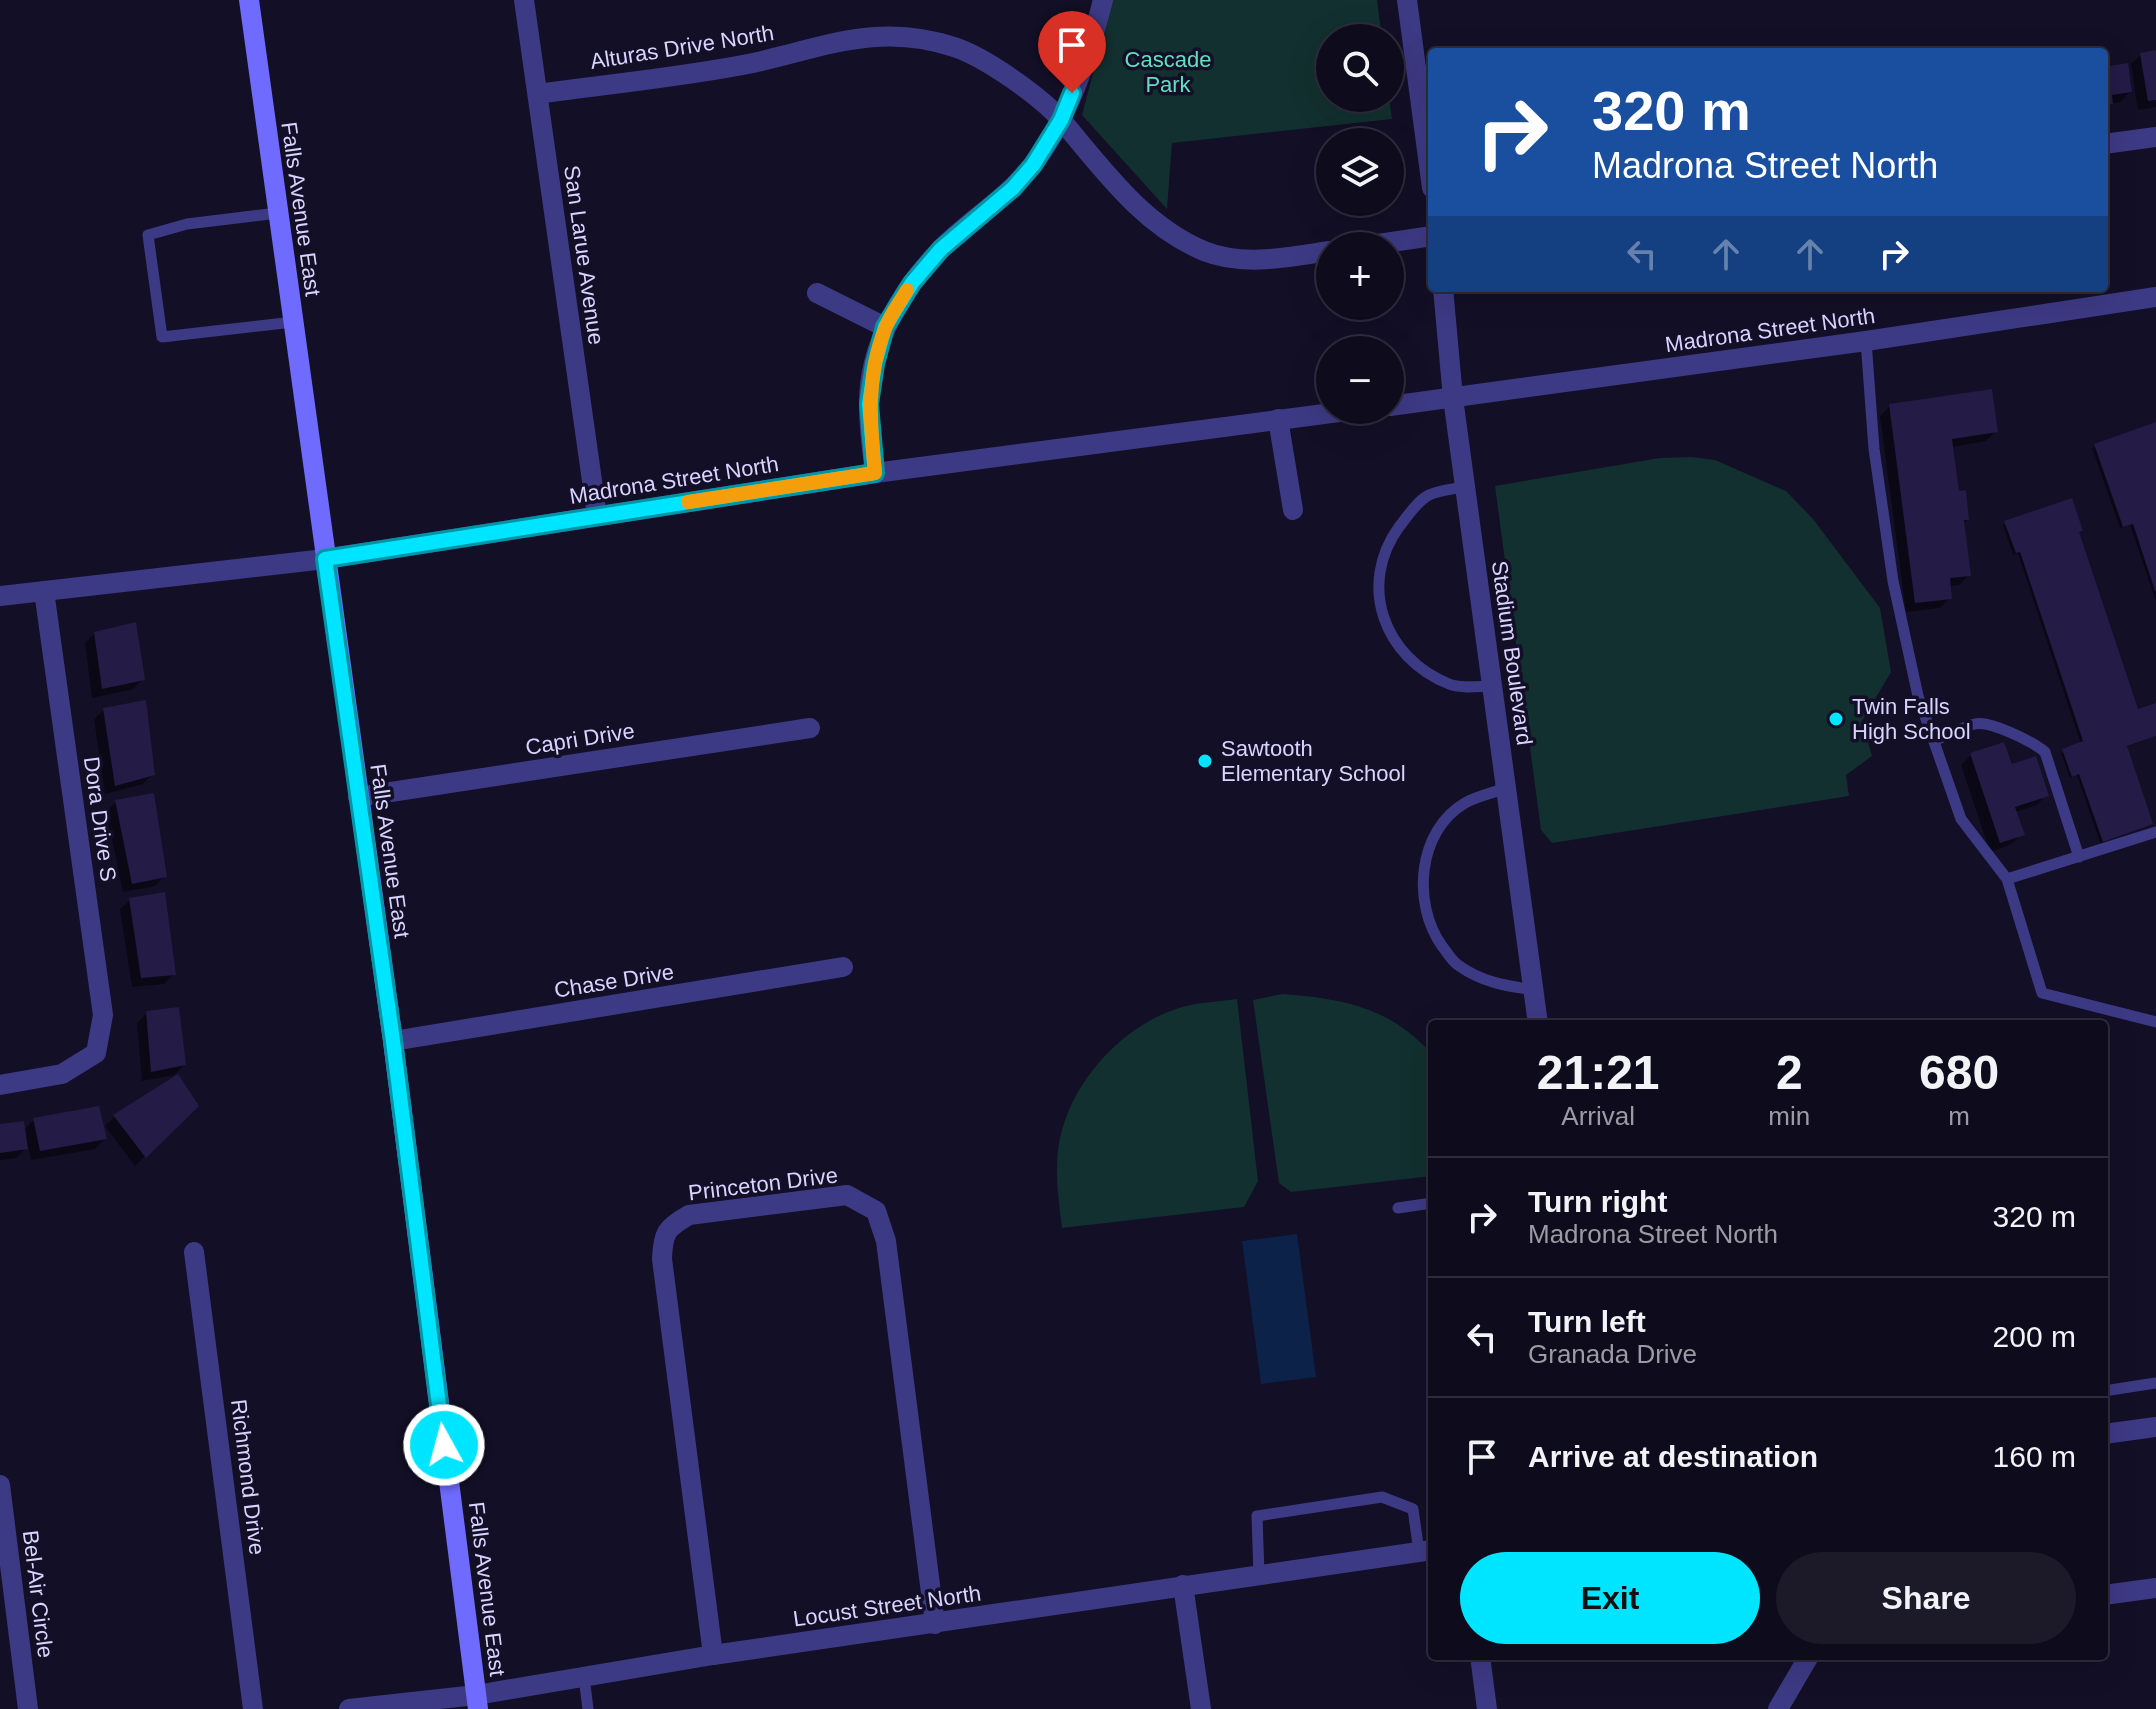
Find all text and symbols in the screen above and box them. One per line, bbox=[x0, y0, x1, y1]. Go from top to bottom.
pin bbox=[1038, 11, 1106, 93]
street label: Alturas Drive North bbox=[588, 20, 776, 74]
icon: arrive bbox=[1050, 23, 1094, 67]
map controls bbox=[1316, 24, 1404, 424]
button: search bbox=[1316, 24, 1404, 112]
park label: Cascade Park bbox=[1125, 47, 1211, 97]
text: 320 m bbox=[1592, 79, 1751, 142]
icon: right bbox=[1460, 80, 1564, 184]
street label: Falls Avenue East bbox=[276, 120, 326, 298]
button: layers bbox=[1316, 128, 1404, 216]
text: Madrona Street North bbox=[1592, 145, 1938, 186]
street label: San Larue Avenue bbox=[559, 164, 609, 346]
button: + bbox=[1316, 232, 1404, 320]
icon: left bbox=[1620, 232, 1664, 276]
icon: ahead bbox=[1704, 232, 1748, 276]
icon: ahead bbox=[1788, 232, 1832, 276]
icon: right bbox=[1872, 232, 1916, 276]
street label: Madrona Street North bbox=[1664, 303, 1876, 357]
button: − bbox=[1316, 336, 1404, 424]
street label: Madrona Street North bbox=[568, 451, 780, 509]
street label: Stadium Boulevard bbox=[1487, 559, 1537, 747]
place label: Twin Falls High School bbox=[1852, 694, 1971, 744]
marker: Twin Falls High School bbox=[1827, 710, 1845, 728]
street label: Capri Drive bbox=[524, 718, 636, 760]
place label: Sawtooth Elementary School bbox=[1221, 736, 1406, 786]
marker: Sawtooth Elementary School bbox=[1196, 752, 1214, 770]
street label: Dora Drive S bbox=[79, 755, 121, 883]
street label: Falls Avenue East bbox=[365, 762, 415, 940]
street label: Chase Drive bbox=[552, 959, 676, 1003]
text: 21:21 bbox=[1537, 1046, 1660, 1099]
text: 2 bbox=[1776, 1046, 1803, 1099]
text: 680 bbox=[1919, 1046, 1999, 1099]
text: Arrival bbox=[1561, 1101, 1635, 1131]
text: min bbox=[1768, 1101, 1810, 1131]
text: m bbox=[1948, 1101, 1970, 1131]
street label: Princeton Drive bbox=[687, 1162, 839, 1206]
text: Turn right bbox=[1528, 1185, 1667, 1218]
icon: right bbox=[1460, 1195, 1504, 1239]
text: 320 m bbox=[1993, 1200, 2076, 1233]
text: Madrona Street North bbox=[1528, 1219, 1778, 1249]
text: Turn left bbox=[1528, 1305, 1646, 1338]
icon: left bbox=[1460, 1315, 1504, 1359]
text: 200 m bbox=[1993, 1320, 2076, 1353]
text: Granada Drive bbox=[1528, 1339, 1697, 1369]
street label: Richmond Drive bbox=[226, 1398, 270, 1556]
position arrow bbox=[402, 1403, 486, 1487]
icon: arrive bbox=[1460, 1435, 1504, 1479]
text: Arrive at destination bbox=[1528, 1440, 1818, 1473]
text: 160 m bbox=[1993, 1440, 2076, 1473]
street label: Falls Avenue East bbox=[464, 1500, 510, 1678]
street label: Bel-Air Circle bbox=[18, 1529, 58, 1659]
button: Exit bbox=[1460, 1552, 1760, 1644]
button: Share bbox=[1776, 1552, 2076, 1644]
street label: Locust Street North bbox=[791, 1580, 983, 1632]

